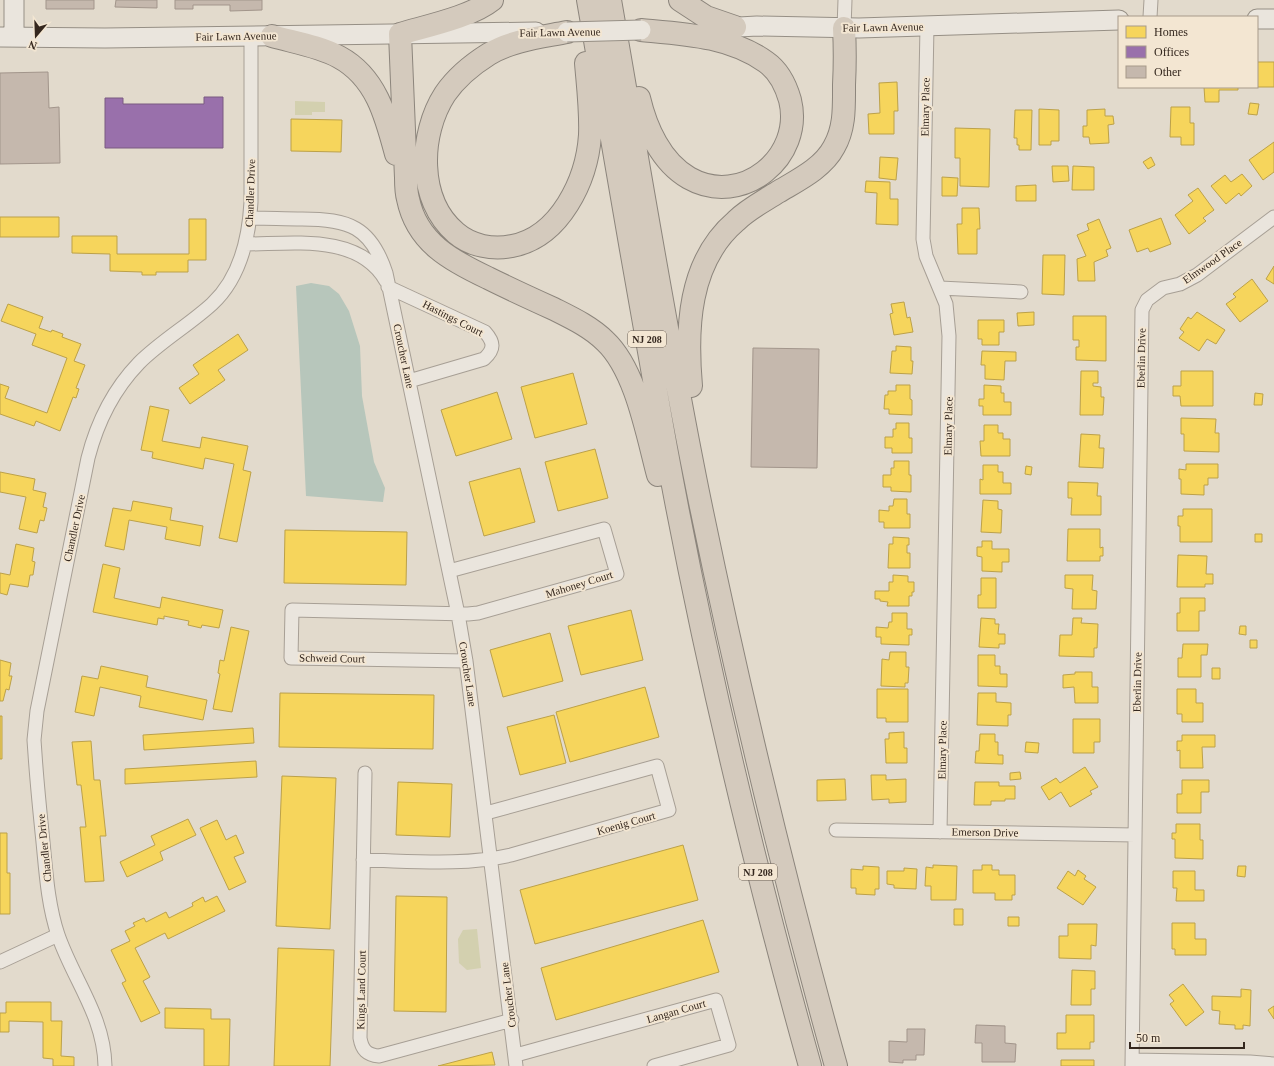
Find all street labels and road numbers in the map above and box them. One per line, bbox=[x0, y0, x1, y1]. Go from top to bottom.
street label: Fair Lawn Avenue bbox=[842, 20, 924, 34]
street label: Fair Lawn Avenue bbox=[519, 25, 601, 39]
street label: Fair Lawn Avenue bbox=[195, 29, 277, 43]
street label: Elmary Place bbox=[918, 77, 932, 137]
street label: Chandler Drive bbox=[243, 159, 257, 227]
street label: Elmwood Place bbox=[1180, 236, 1244, 286]
street label: Hastings Court bbox=[421, 298, 485, 338]
street label: Croucher Lane bbox=[391, 323, 417, 389]
street label: Eberlin Drive bbox=[1134, 328, 1148, 388]
road number: NJ 208 bbox=[628, 331, 666, 347]
street label: Elmary Place bbox=[941, 396, 955, 456]
street label: Chandler Drive bbox=[61, 493, 87, 563]
street label: Mahoney Court bbox=[544, 568, 614, 600]
street label: Croucher Lane bbox=[457, 641, 479, 707]
street label: Schweid Court bbox=[299, 651, 365, 665]
street label: Eberlin Drive bbox=[1130, 652, 1144, 712]
street label: Elmary Place bbox=[935, 720, 949, 780]
street label: Koenig Court bbox=[595, 809, 657, 837]
street label: Chandler Drive bbox=[34, 813, 54, 883]
street label: Emerson Drive bbox=[951, 825, 1019, 839]
road number: NJ 208 bbox=[739, 864, 777, 880]
street label: Kings Land Court bbox=[354, 950, 368, 1030]
street label: Croucher Lane bbox=[498, 962, 518, 1028]
street label: Langan Court bbox=[645, 997, 707, 1025]

